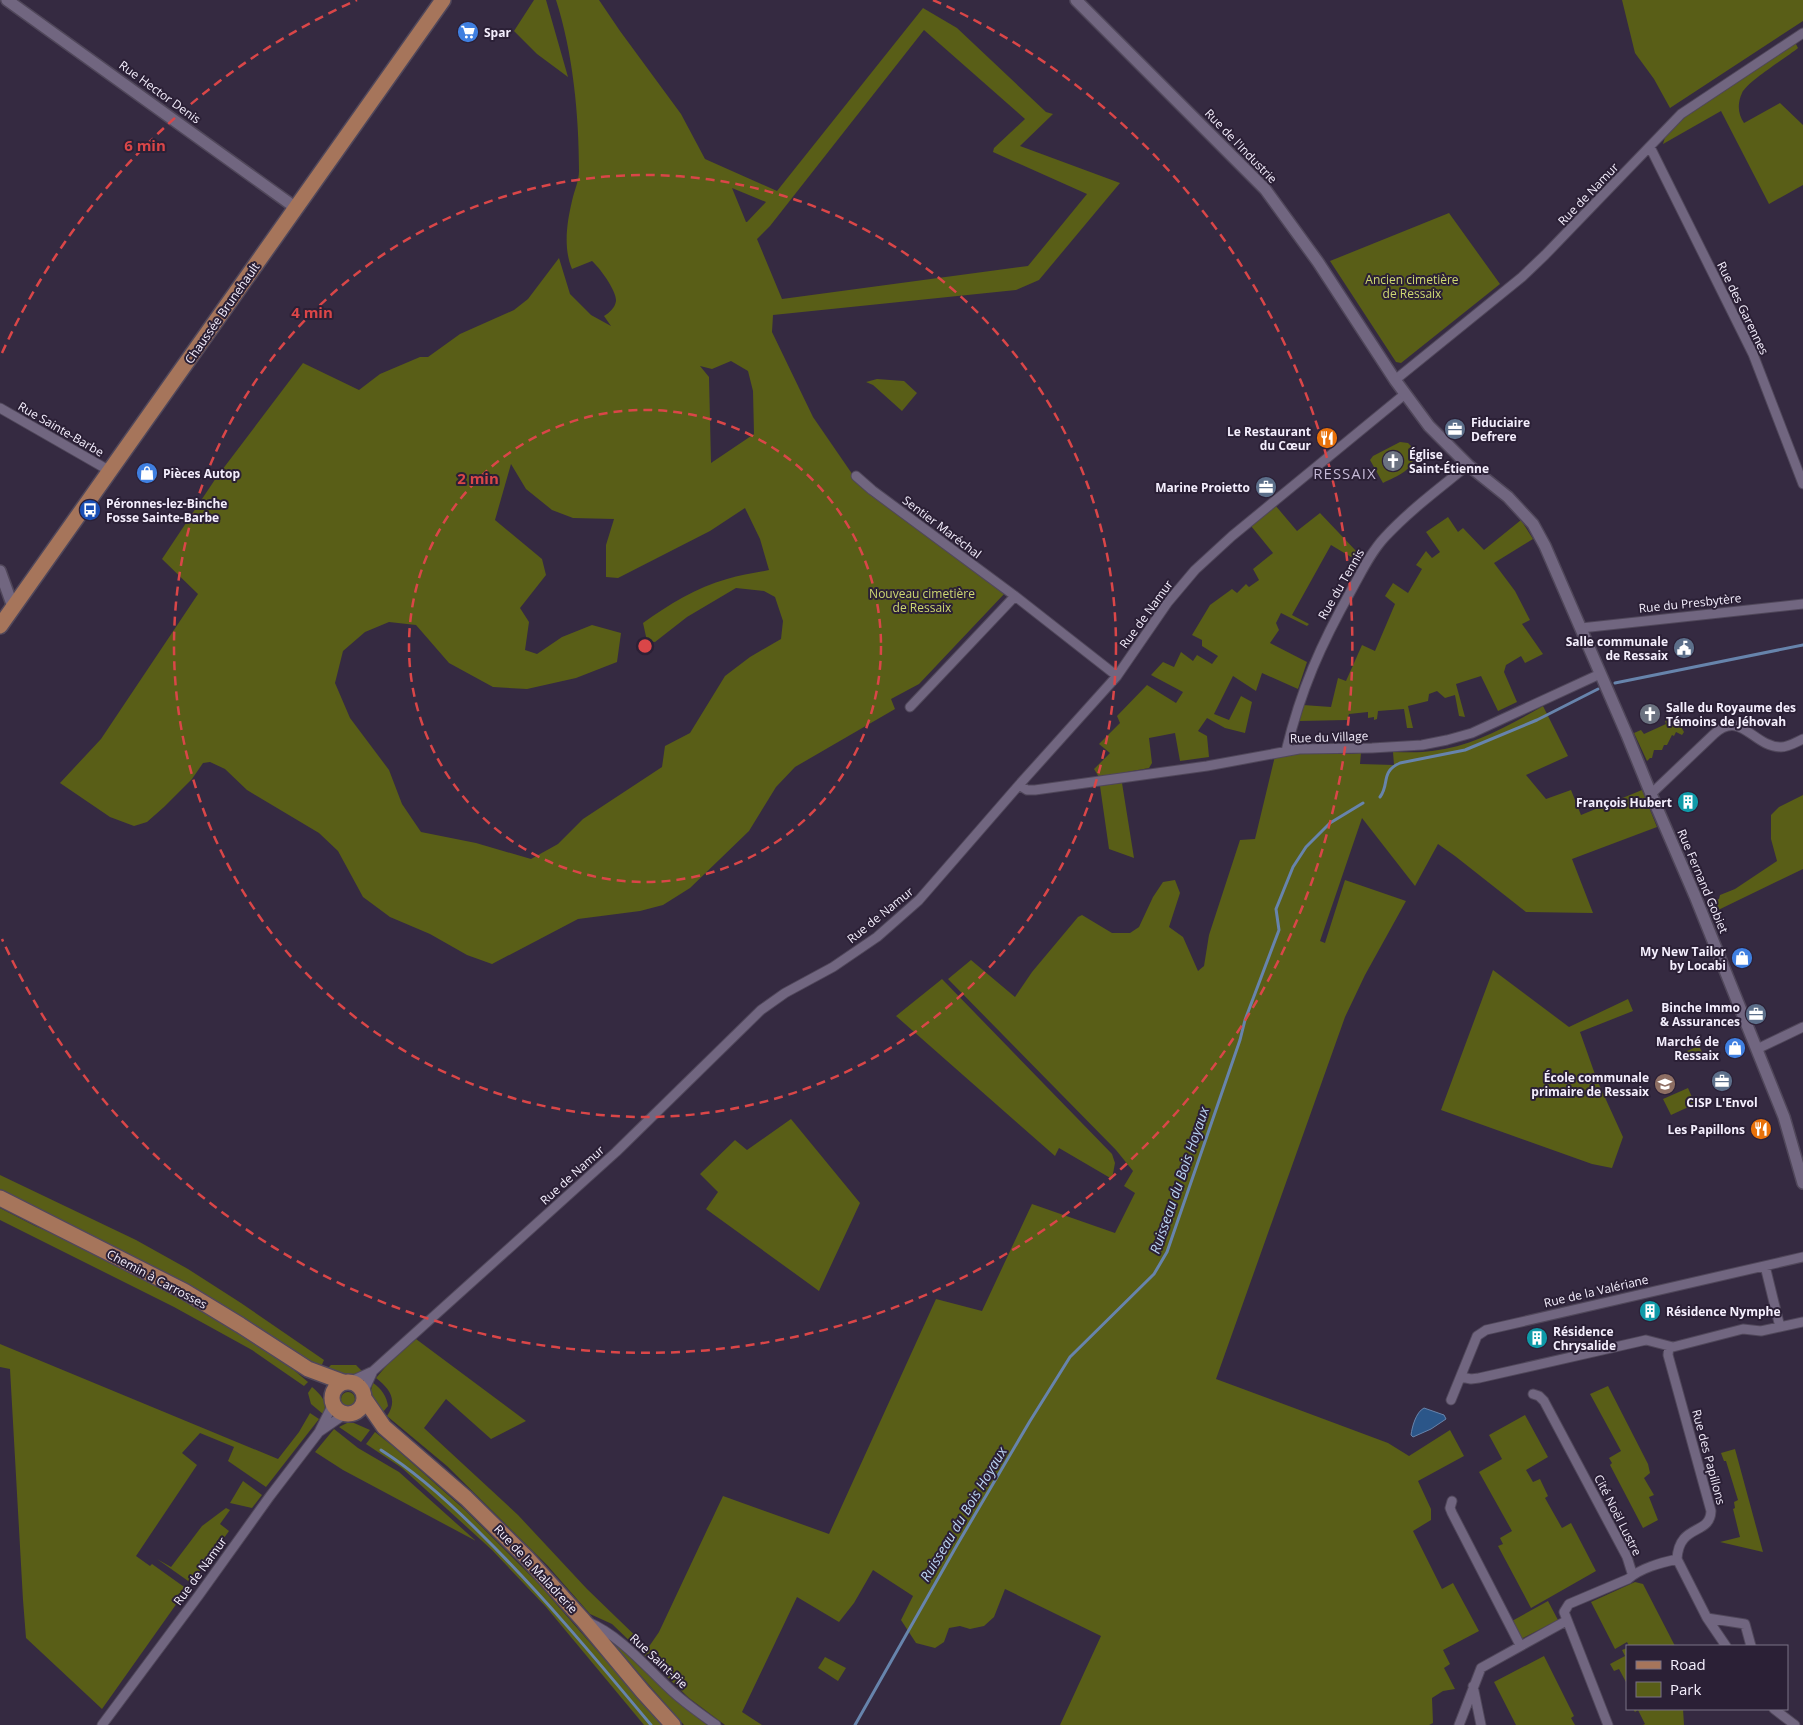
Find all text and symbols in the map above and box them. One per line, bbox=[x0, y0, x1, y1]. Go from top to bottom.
supermarket icon: Spar bbox=[456, 20, 480, 44]
place label: Spar bbox=[484, 24, 511, 41]
street label: Rue Hector Denis bbox=[116, 57, 204, 128]
street label: Rue de l'Industrie bbox=[1201, 105, 1281, 187]
text: 6 min bbox=[124, 135, 166, 155]
street label: Rue de Namur bbox=[1554, 159, 1622, 229]
street label: Chaussée Brunehault bbox=[181, 259, 263, 367]
street label: Rue des Garennes bbox=[1713, 259, 1773, 358]
park label: Ancien cimetière de Ressaix bbox=[1365, 271, 1459, 302]
text: 4 min bbox=[291, 302, 333, 322]
street label: Rue Sainte-Barbe bbox=[15, 398, 107, 461]
place label: Fiduciaire Defrere bbox=[1471, 414, 1530, 445]
office icon: Fiduciaire Defrere bbox=[1443, 417, 1467, 441]
place label: Le Restaurant du Cœur bbox=[1227, 423, 1312, 454]
restaurant icon: Le Restaurant du Cœur bbox=[1315, 426, 1339, 450]
place label: Église Saint-Étienne bbox=[1409, 446, 1489, 477]
church icon: Église Saint-Étienne bbox=[1381, 449, 1405, 473]
shop icon: Pièces Autop bbox=[135, 461, 159, 485]
district label: RESSAIX bbox=[1313, 463, 1377, 483]
place label: Pièces Autop bbox=[163, 465, 240, 482]
text: 2 min bbox=[457, 468, 499, 488]
office icon: Marine Proietto bbox=[1254, 475, 1278, 499]
place label: Marine Proietto bbox=[1155, 479, 1250, 496]
street label: Sentier Maréchal bbox=[899, 492, 985, 562]
place label: Péronnes-lez-Binche Fosse Sainte-Barbe bbox=[106, 495, 227, 526]
bus stop icon: Péronnes-lez-Binche Fosse Sainte-Barbe bbox=[78, 498, 102, 522]
street label: Rue du Tennis bbox=[1314, 545, 1368, 623]
street label: Rue de Namur bbox=[1115, 576, 1177, 652]
park label: Nouveau cimetière de Ressaix bbox=[869, 585, 975, 616]
street label: Rue du Presbytère bbox=[1638, 589, 1742, 617]
place label: Salle communale de Ressaix bbox=[1566, 633, 1668, 664]
public building icon: Salle communale de Ressaix bbox=[1672, 636, 1696, 660]
centre of rings bbox=[636, 637, 654, 655]
place label: Salle du Royaume des Témoins de Jéhovah bbox=[1666, 699, 1796, 730]
church icon: Salle du Royaume des Témoins de Jéhovah bbox=[1638, 702, 1662, 726]
street label: Rue du Village bbox=[1289, 727, 1369, 747]
building icon: François Hubert bbox=[1676, 790, 1700, 814]
place label: François Hubert bbox=[1576, 794, 1672, 811]
street label: Rue Fernand Gobiet bbox=[1673, 826, 1733, 936]
street label: Rue de Namur bbox=[843, 883, 917, 947]
place label: My New Tailor by Locabi bbox=[1640, 943, 1727, 974]
shop icon: My New Tailor by Locabi bbox=[1730, 946, 1754, 970]
place label: Binche Immo & Assurances bbox=[1660, 999, 1740, 1030]
office icon: Binche Immo & Assurances bbox=[1744, 1002, 1768, 1026]
place label: Marché de Ressaix bbox=[1656, 1033, 1719, 1064]
shop icon: Marché de Ressaix bbox=[1723, 1036, 1747, 1060]
place label: École communale primaire de Ressaix bbox=[1531, 1069, 1649, 1100]
office icon: CISP L'Envol bbox=[1710, 1069, 1734, 1093]
school or university icon: École communale primaire de Ressaix bbox=[1653, 1072, 1677, 1096]
place label: CISP L'Envol bbox=[1686, 1094, 1758, 1111]
water label: Ruisseau du Bois Hoyaux bbox=[1145, 1103, 1213, 1256]
restaurant icon: Les Papillons bbox=[1749, 1117, 1773, 1141]
place label: Les Papillons bbox=[1667, 1121, 1745, 1138]
street label: Rue de Namur bbox=[536, 1142, 608, 1208]
street label: Chemin à Carrosses bbox=[104, 1245, 210, 1313]
street label: Rue de la Valériane bbox=[1542, 1271, 1650, 1311]
building icon: Résidence Nymphe bbox=[1638, 1299, 1662, 1323]
place label: Résidence Nymphe bbox=[1666, 1303, 1781, 1320]
place label: Résidence Chrysalide bbox=[1553, 1323, 1616, 1354]
building icon: Résidence Chrysalide bbox=[1525, 1326, 1549, 1350]
street label: Rue des Papillons bbox=[1688, 1407, 1730, 1507]
water label: Ruisseau du Bois Hoyaux bbox=[915, 1442, 1011, 1585]
street label: Cité Noël Lustre bbox=[1590, 1471, 1646, 1559]
street label: Rue de la Maladrerie bbox=[490, 1521, 582, 1617]
street label: Rue de Namur bbox=[169, 1533, 231, 1609]
street label: Rue Saint-Pie bbox=[626, 1630, 692, 1692]
legend bbox=[1626, 1645, 1788, 1710]
text: Road bbox=[1670, 1654, 1706, 1674]
text: Park bbox=[1670, 1679, 1701, 1699]

